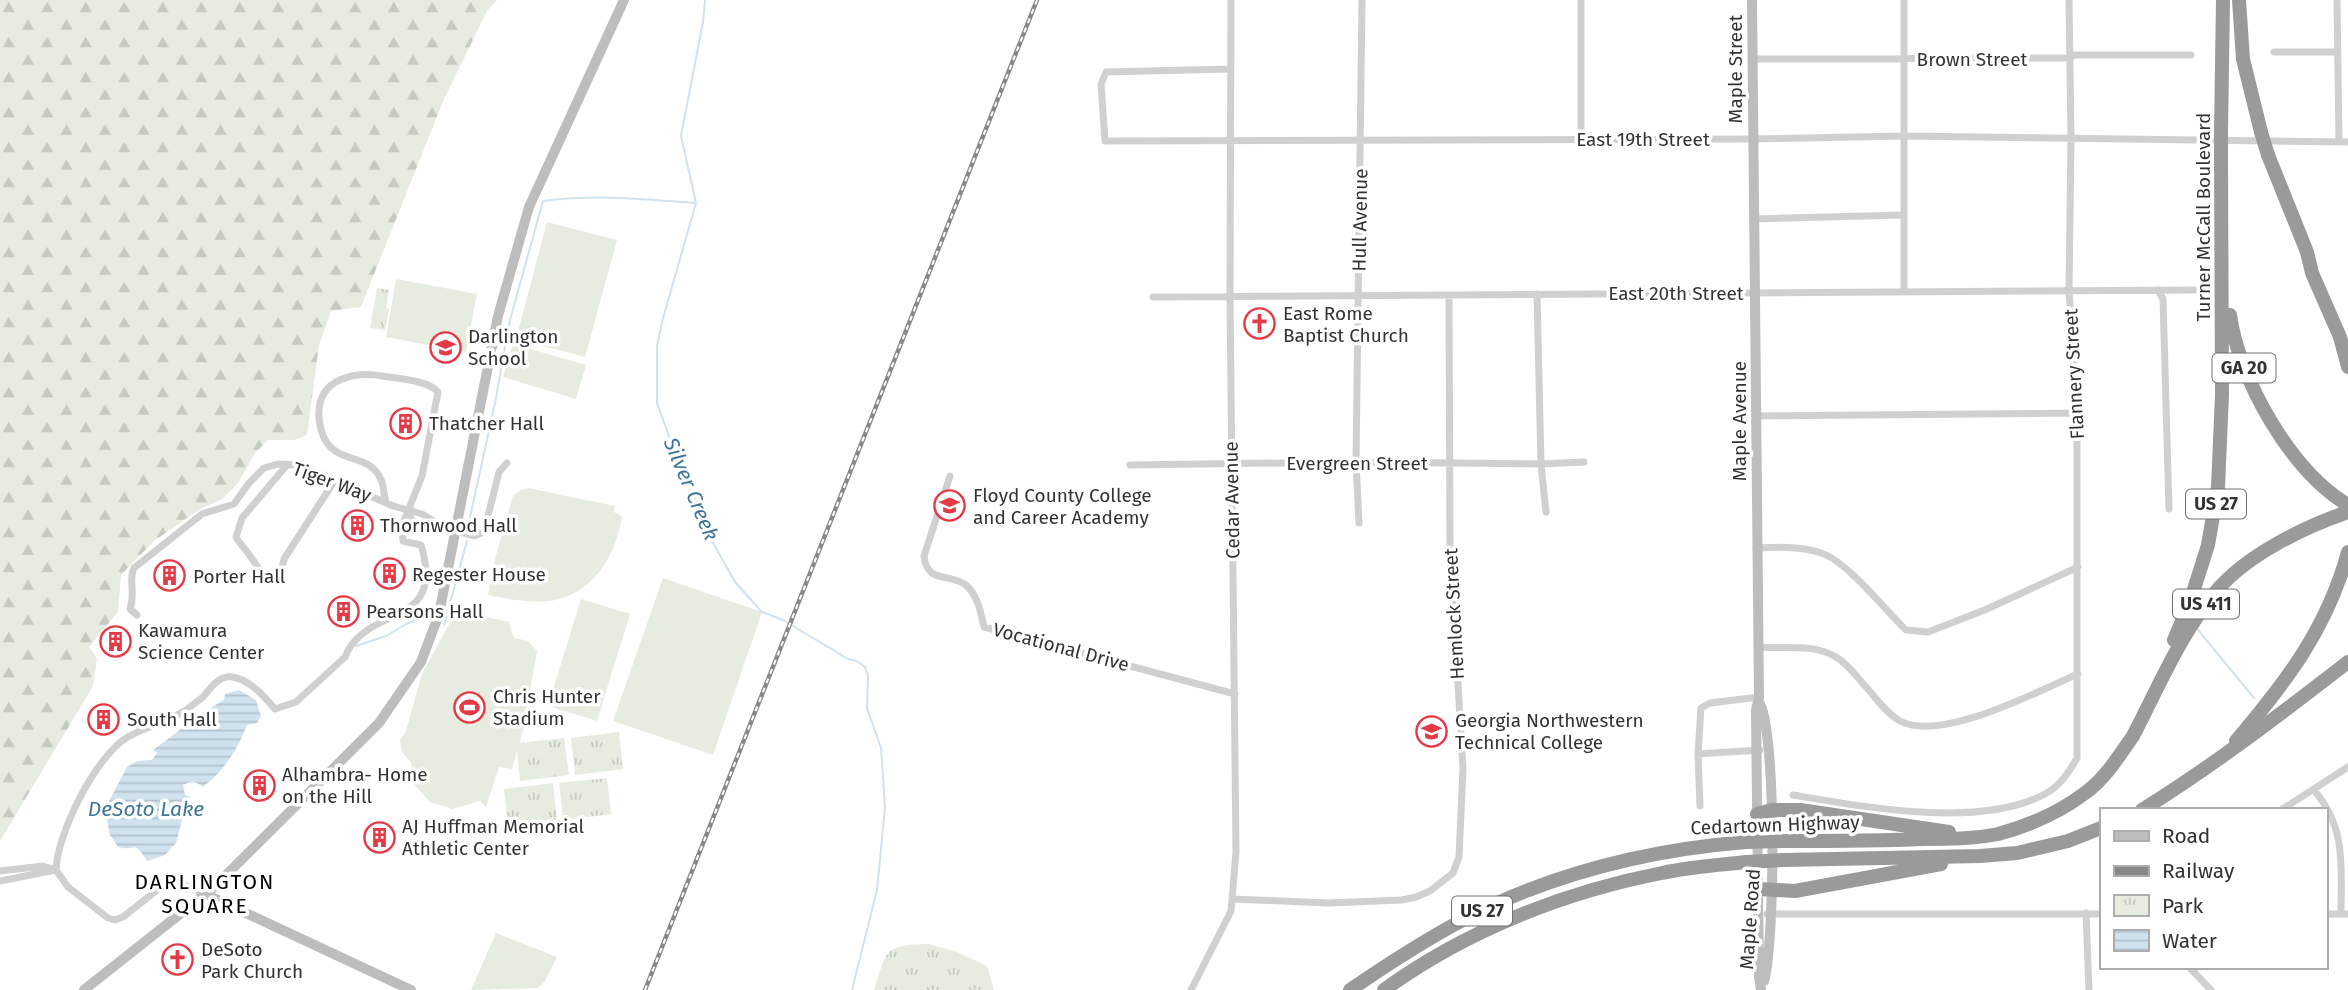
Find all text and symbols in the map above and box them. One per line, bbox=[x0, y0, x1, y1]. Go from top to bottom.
street label: Maple Street bbox=[1724, 14, 1747, 123]
street label: Brown Street bbox=[1917, 48, 2028, 71]
street label: Turner McCall Boulevard bbox=[2192, 113, 2215, 321]
street label: East 19th Street bbox=[1576, 128, 1710, 151]
street label: Hull Avenue bbox=[1348, 168, 1372, 272]
street label: East 20th Street bbox=[1608, 282, 1744, 305]
place label: East Rome Baptist Church bbox=[1283, 302, 1409, 347]
church icon: East Rome Baptist Church bbox=[1243, 307, 1277, 341]
street label: Flannery Street bbox=[2059, 308, 2089, 440]
place label: Darlington School bbox=[468, 325, 558, 370]
school or university icon: Darlington School bbox=[428, 330, 462, 364]
road number: GA 20 bbox=[2212, 354, 2276, 382]
street label: Maple Avenue bbox=[1728, 361, 1751, 481]
building icon: Thatcher Hall bbox=[389, 406, 423, 440]
place label: Thatcher Hall bbox=[429, 412, 544, 435]
water label: Silver Creek bbox=[657, 433, 724, 544]
street label: Cedar Avenue bbox=[1219, 441, 1245, 559]
street label: Evergreen Street bbox=[1286, 452, 1428, 475]
street label: Tiger Way bbox=[290, 457, 375, 507]
place label: Floyd County College and Career Academy bbox=[973, 484, 1152, 529]
school or university icon: Floyd County College and Career Academy bbox=[933, 489, 967, 523]
road number: US 27 bbox=[2186, 490, 2246, 518]
building icon: Thornwood Hall bbox=[340, 508, 374, 542]
place label: Thornwood Hall bbox=[380, 514, 517, 537]
street label: Hemlock Street bbox=[1439, 548, 1469, 680]
building icon: Regester House bbox=[372, 557, 406, 591]
building icon: Porter Hall bbox=[153, 559, 187, 593]
place label: Regester House bbox=[412, 563, 546, 586]
place label: Porter Hall bbox=[193, 565, 286, 588]
road number: US 411 bbox=[2173, 590, 2239, 618]
building icon: Pearsons Hall bbox=[326, 594, 360, 628]
place label: Pearsons Hall bbox=[366, 600, 484, 623]
street label: Vocational Drive bbox=[990, 618, 1132, 676]
place label: Kawamura Science Center bbox=[138, 619, 265, 664]
building icon: Kawamura Science Center bbox=[98, 624, 132, 658]
place label: Chris Hunter Stadium bbox=[493, 685, 601, 730]
sports icon: Chris Hunter Stadium bbox=[453, 690, 487, 724]
building icon: South Hall bbox=[87, 702, 121, 736]
place label: South Hall bbox=[127, 708, 217, 731]
place label: Georgia Northwestern Technical College bbox=[1455, 709, 1644, 754]
school or university icon: Georgia Northwestern Technical College bbox=[1415, 714, 1449, 748]
place label: Alhambra- Home on the Hill bbox=[282, 763, 428, 808]
building icon: Alhambra- Home on the Hill bbox=[242, 768, 276, 802]
water label: DeSoto Lake bbox=[88, 796, 204, 822]
legend bbox=[2100, 808, 2327, 969]
street label: Cedartown Highway bbox=[1690, 811, 1861, 839]
place label: AJ Huffman Memorial Athletic Center bbox=[402, 815, 585, 860]
building icon: AJ Huffman Memorial Athletic Center bbox=[362, 820, 396, 854]
text: Road bbox=[2162, 823, 2210, 849]
text: Railway bbox=[2162, 858, 2235, 884]
street label: Maple Road bbox=[1735, 868, 1765, 970]
district label: DARLINGTON SQUARE bbox=[135, 869, 275, 919]
text: Park bbox=[2162, 893, 2204, 919]
road number: US 27 bbox=[1452, 896, 1512, 926]
text: Water bbox=[2162, 928, 2217, 954]
place label: DeSoto Park Church bbox=[201, 938, 303, 983]
church icon: DeSoto Park Church bbox=[161, 943, 195, 977]

